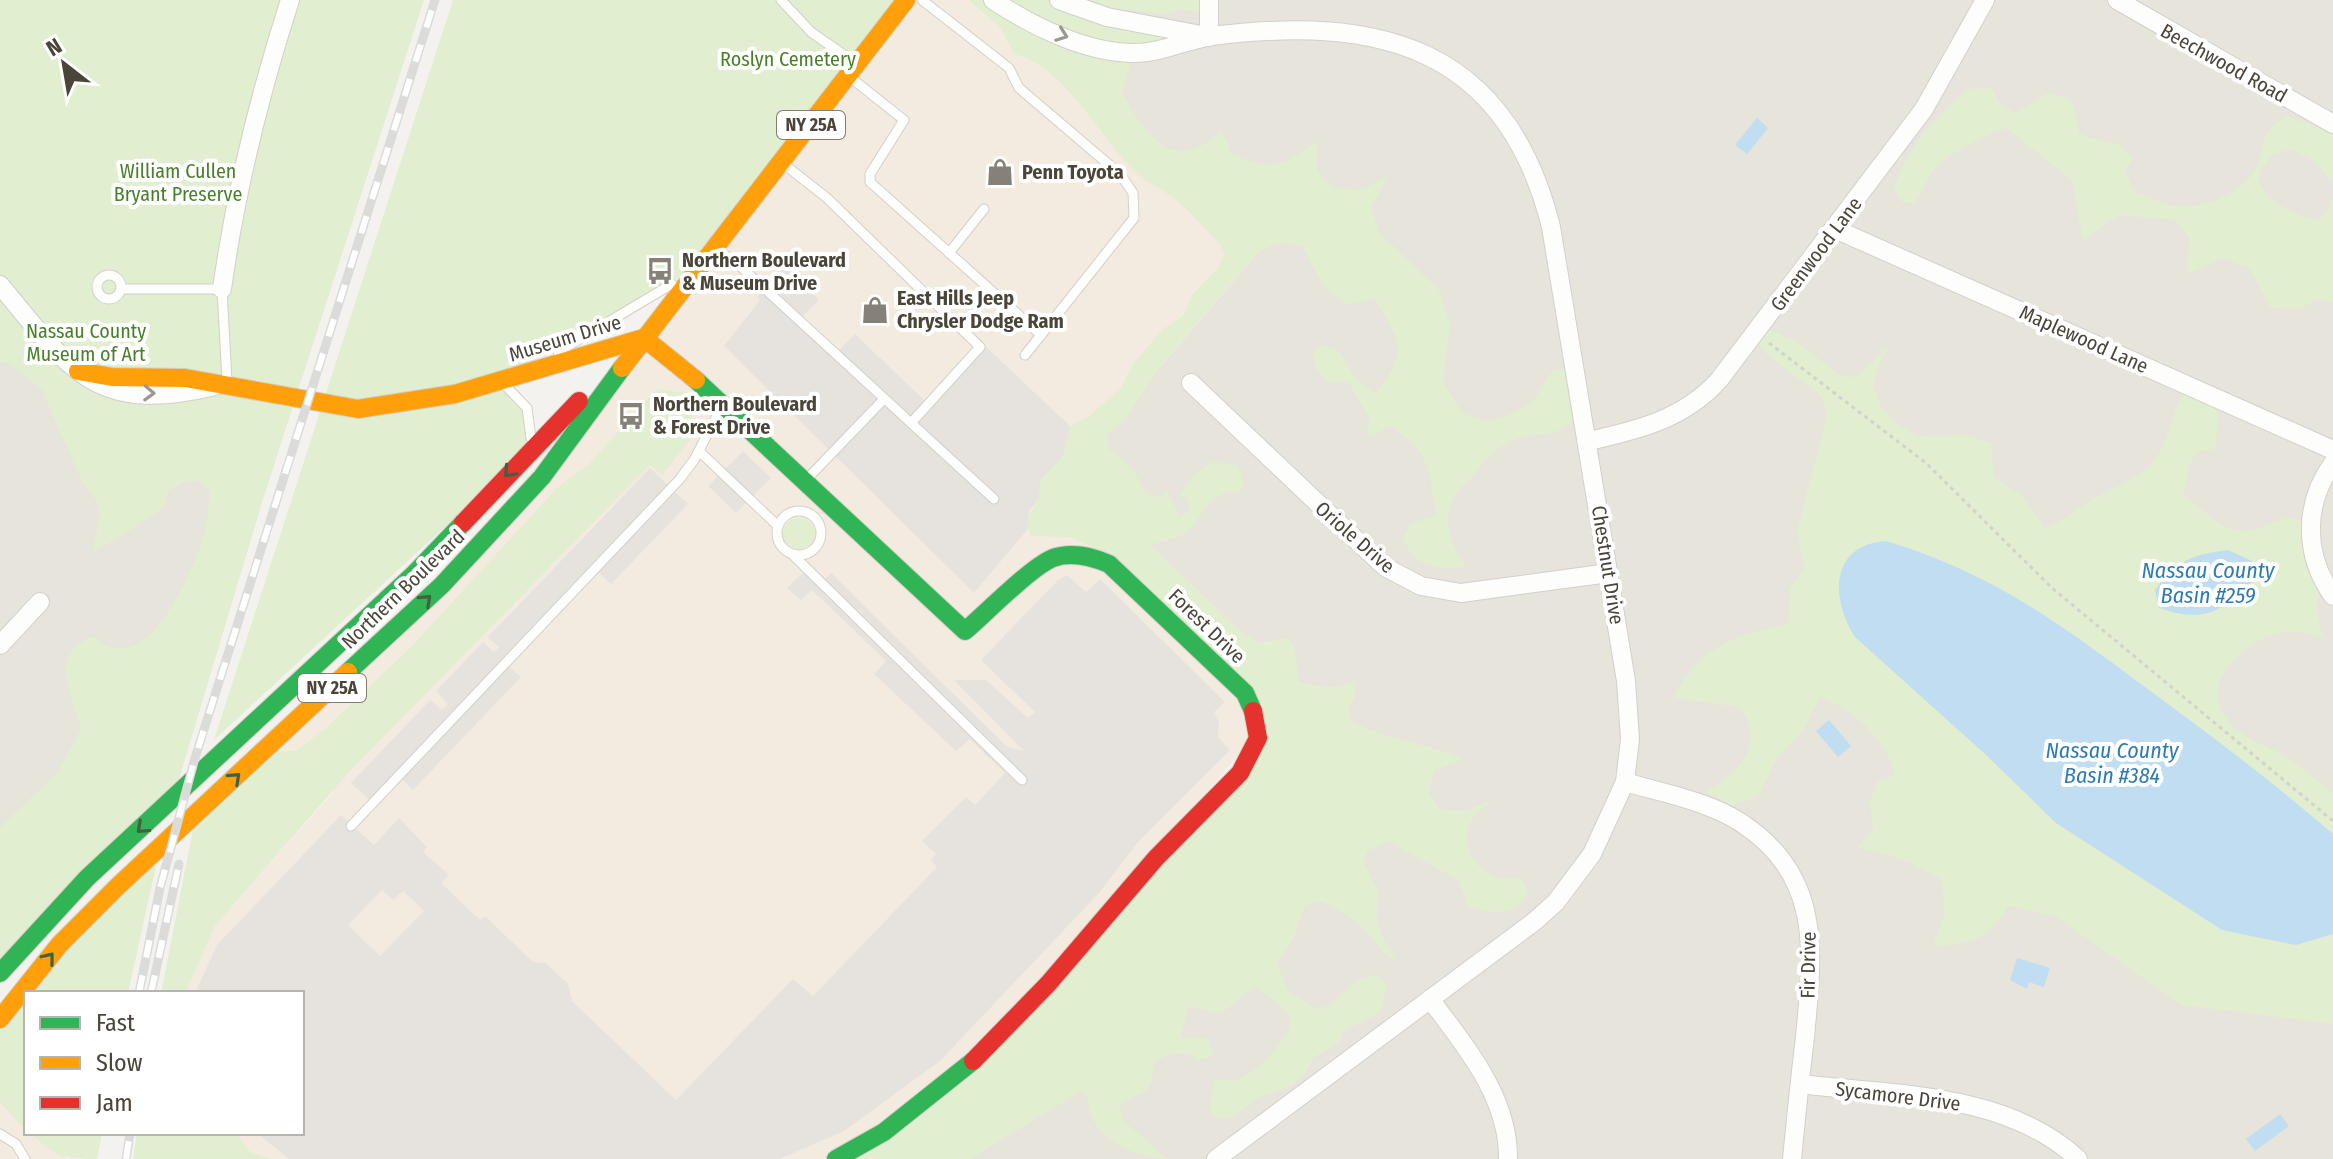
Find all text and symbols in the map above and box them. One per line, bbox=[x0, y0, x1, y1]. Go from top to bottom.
street label: Beechwood Road bbox=[2157, 18, 2291, 108]
north arrow bbox=[24, 24, 104, 104]
one-way arrow bbox=[1054, 26, 1068, 42]
text: N bbox=[41, 32, 67, 62]
park label: Roslyn Cemetery bbox=[720, 47, 856, 71]
road number: NY 25A bbox=[777, 111, 845, 139]
shop icon: Penn Toyota bbox=[985, 157, 1015, 187]
park label: William Cullen Bryant Preserve bbox=[114, 159, 242, 206]
place label: Penn Toyota bbox=[1022, 160, 1124, 184]
street label: Greenwood Lane bbox=[1765, 192, 1867, 316]
place label: Northern Boulevard & Museum Drive bbox=[682, 248, 846, 295]
bus stop icon: Northern Boulevard & Museum Drive bbox=[645, 256, 675, 286]
place label: East Hills Jeep Chrysler Dodge Ram bbox=[897, 286, 1064, 333]
shop icon: East Hills Jeep Chrysler Dodge Ram bbox=[860, 295, 890, 325]
street label: Maplewood Lane bbox=[2016, 300, 2152, 378]
street label: Museum Drive bbox=[506, 310, 624, 366]
park label: Nassau County Museum of Art bbox=[26, 319, 146, 366]
one-way arrow bbox=[143, 385, 156, 402]
place label: Northern Boulevard & Forest Drive bbox=[653, 392, 817, 439]
bus stop icon: Northern Boulevard & Forest Drive bbox=[616, 401, 646, 431]
one-way arrow bbox=[505, 462, 519, 477]
street label: Oriole Drive bbox=[1310, 496, 1400, 578]
street label: Chestnut Drive bbox=[1587, 504, 1629, 626]
street label: Northern Boulevard bbox=[337, 524, 469, 654]
water label: Nassau County Basin #259 bbox=[2141, 557, 2276, 609]
street label: Forest Drive bbox=[1164, 584, 1250, 668]
one-way arrow bbox=[416, 596, 431, 610]
road number: NY 25A bbox=[298, 674, 366, 702]
water label: Nassau County Basin #384 bbox=[2045, 737, 2180, 789]
one-way arrow bbox=[226, 773, 241, 787]
one-way arrow bbox=[137, 819, 152, 833]
street label: Fir Drive bbox=[1795, 931, 1821, 999]
one-way arrow bbox=[39, 953, 54, 968]
legend bbox=[24, 991, 304, 1135]
text: Fast bbox=[96, 1009, 135, 1037]
text: Slow bbox=[96, 1049, 143, 1077]
street label: Sycamore Drive bbox=[1834, 1076, 1962, 1116]
text: Jam bbox=[96, 1089, 133, 1117]

